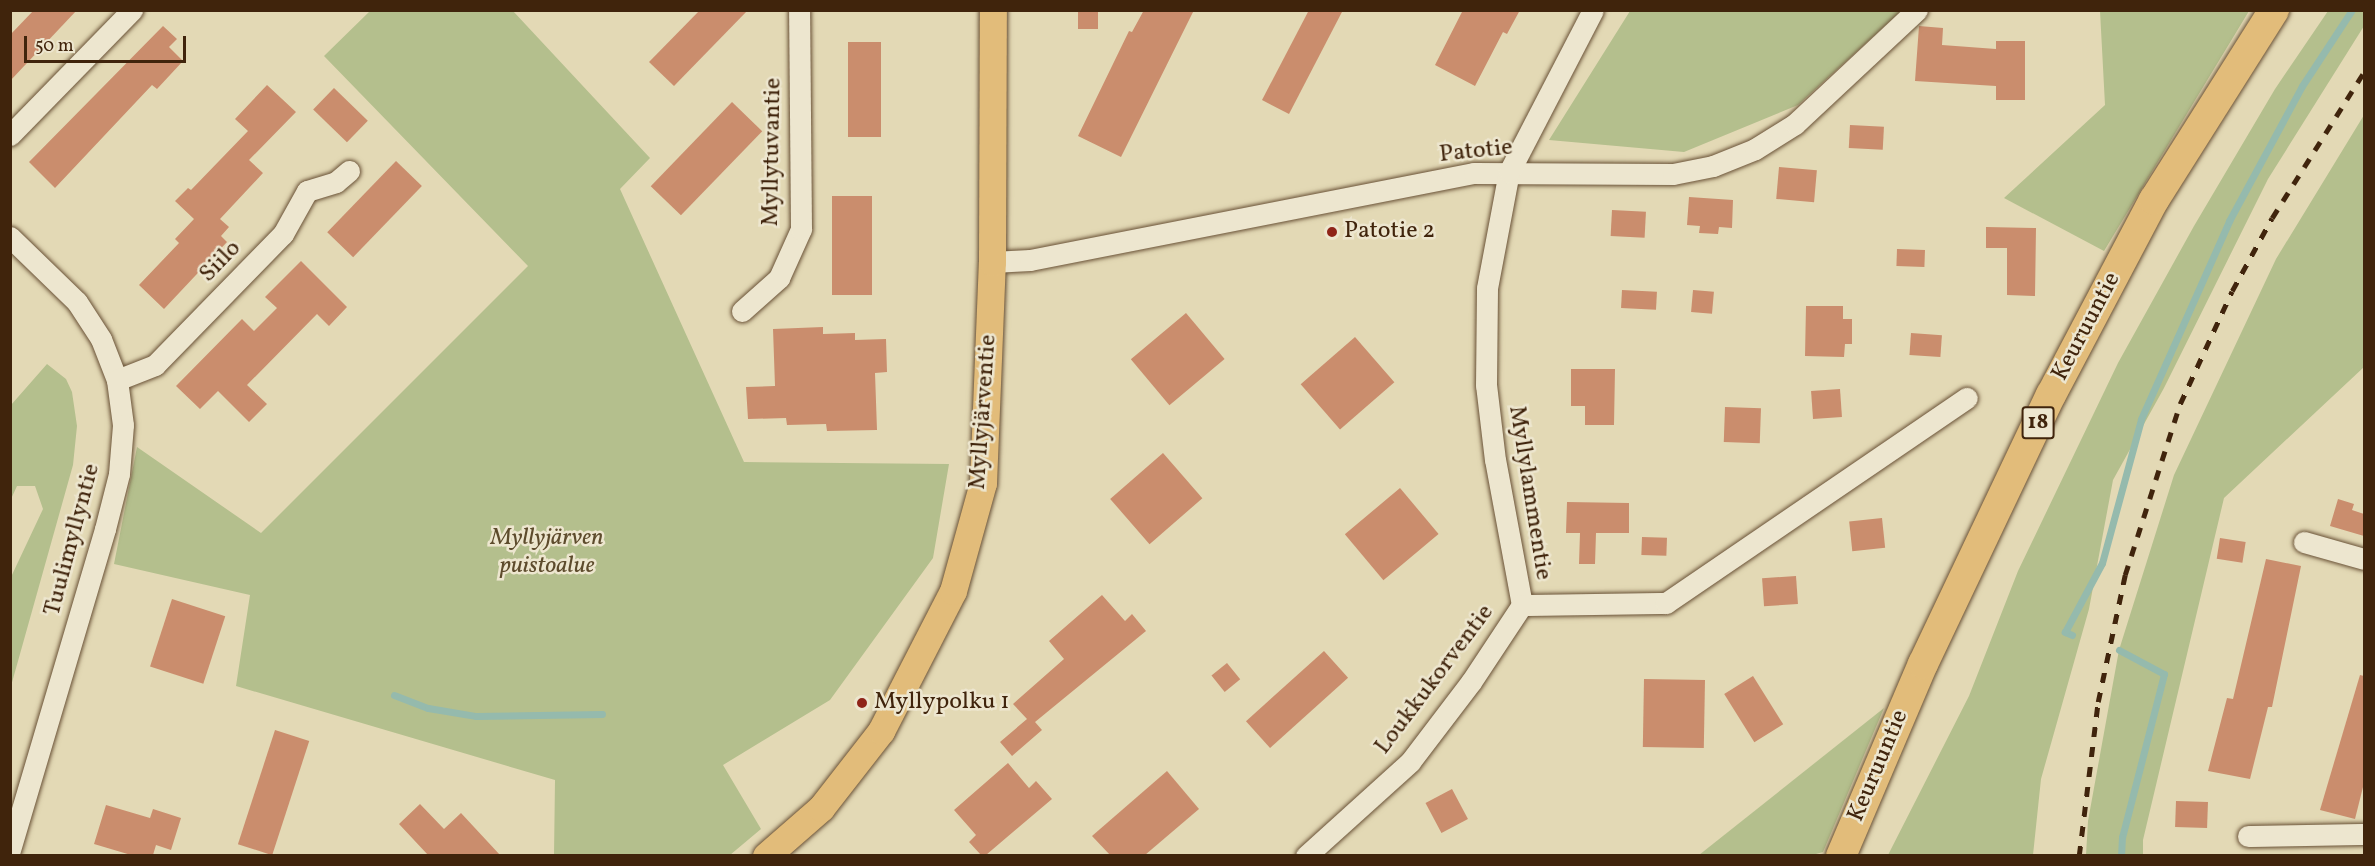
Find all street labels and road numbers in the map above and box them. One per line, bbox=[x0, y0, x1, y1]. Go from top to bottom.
street label: Myllytuvantie bbox=[757, 77, 789, 227]
street label: Patotie bbox=[1438, 134, 1514, 170]
street label: Siilo bbox=[194, 235, 248, 289]
street label: Keuruuntie bbox=[2046, 268, 2128, 386]
street label: Myllyjärventie bbox=[964, 333, 1004, 491]
street label: Myllylammentie bbox=[1501, 404, 1557, 582]
road number: 18 bbox=[2022, 404, 2054, 442]
street label: Tuulimyllyntie bbox=[39, 461, 107, 619]
street label: Loukkukorventie bbox=[1369, 599, 1501, 761]
street label: Keuruuntie bbox=[1843, 706, 1915, 826]

